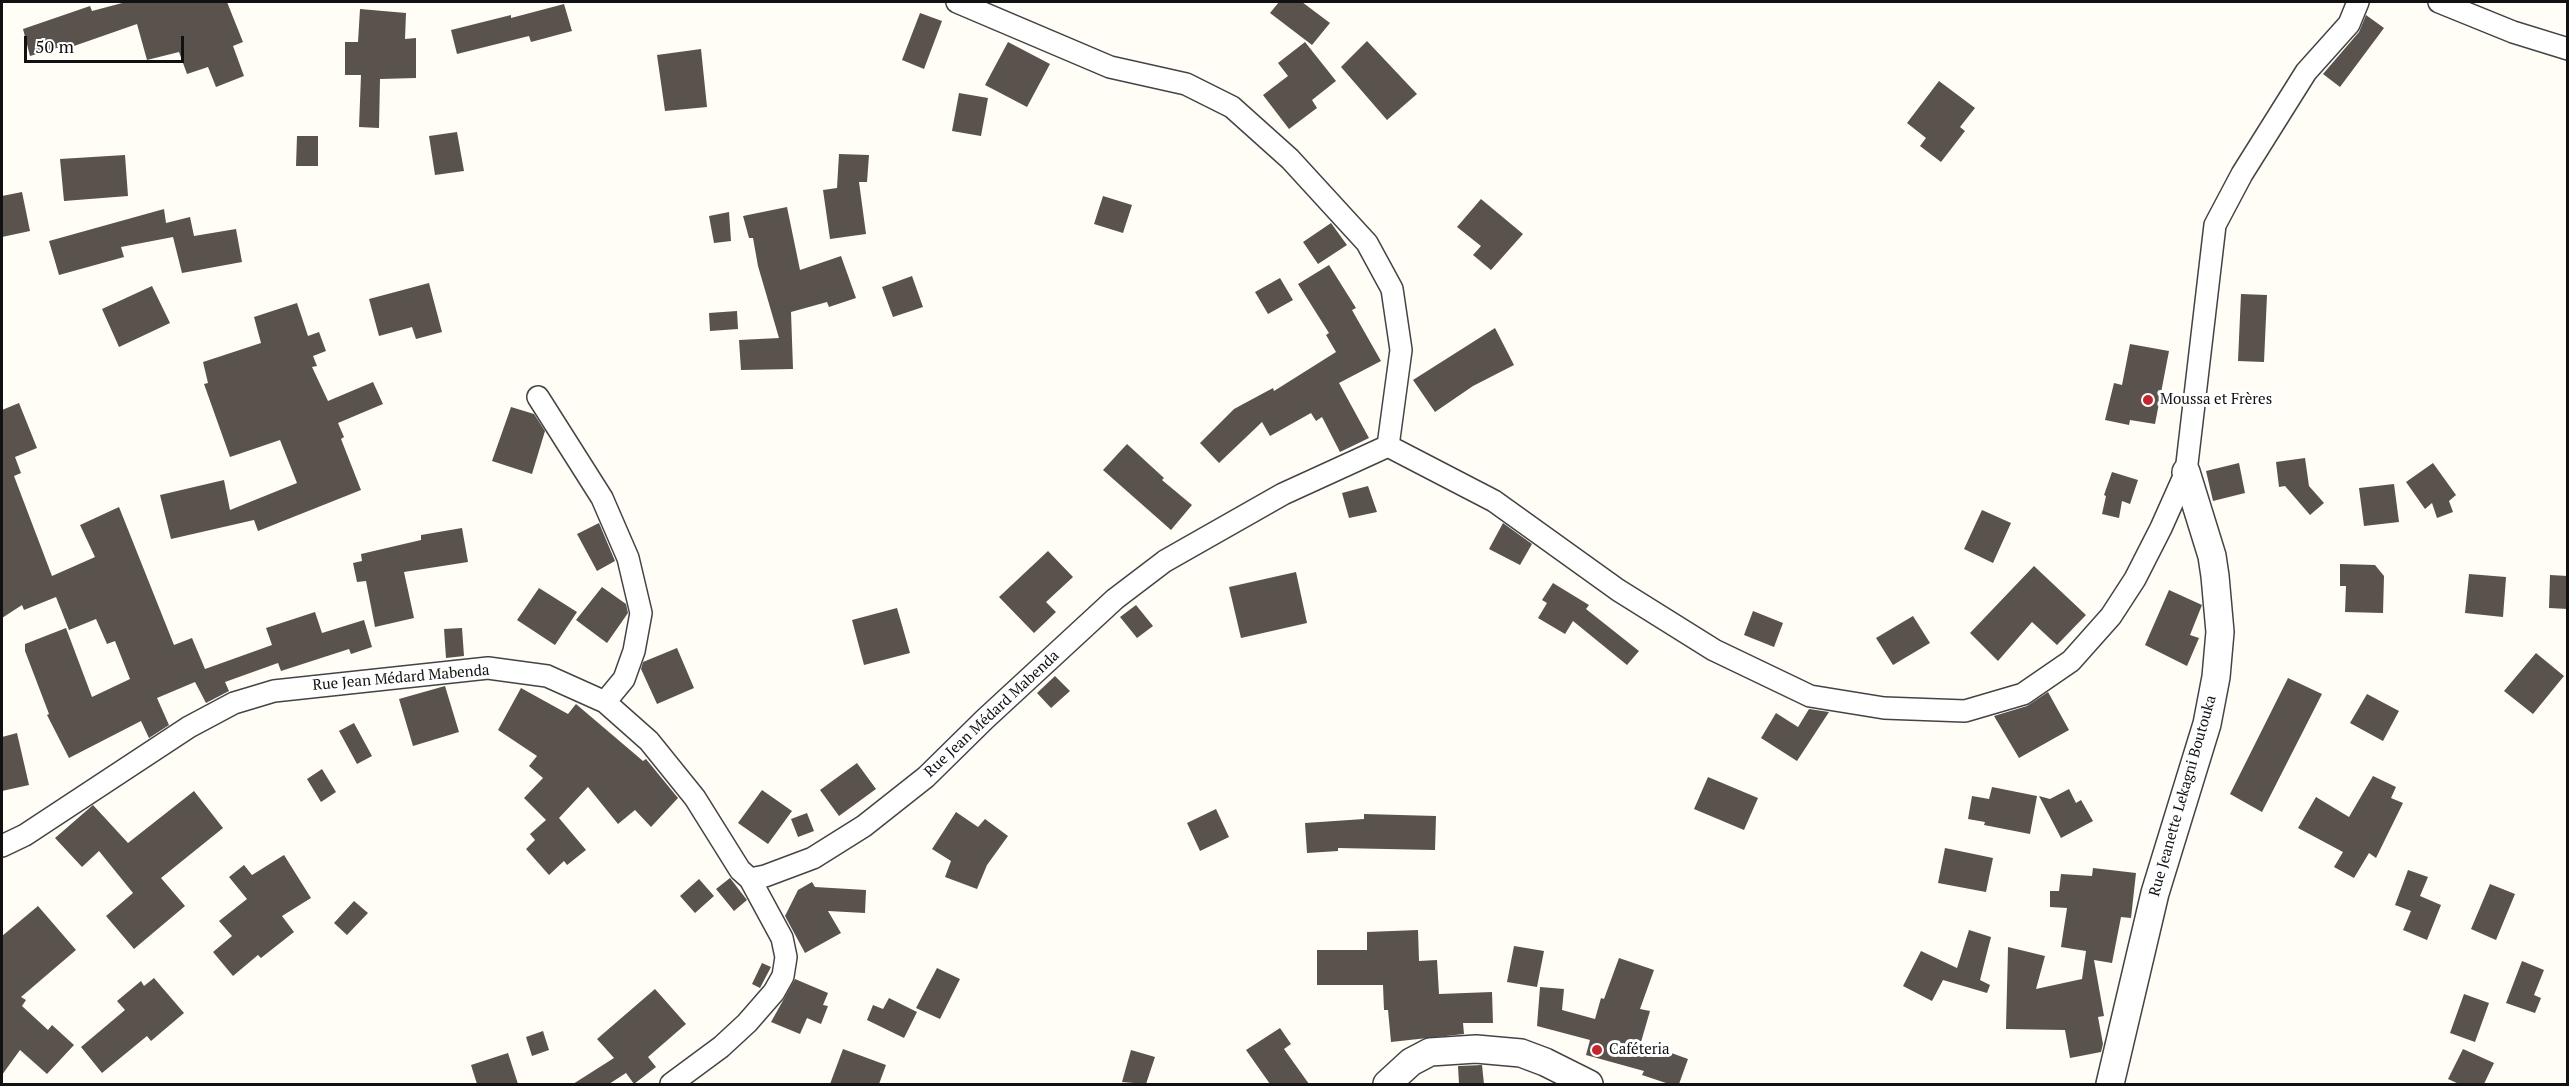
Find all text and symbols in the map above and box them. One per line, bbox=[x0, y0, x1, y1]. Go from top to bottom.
scale bar bbox=[27, 24, 188, 62]
text: 50 m bbox=[35, 34, 74, 58]
place label: Moussa et Frères bbox=[2160, 391, 2272, 409]
marker: Moussa et Frères bbox=[2141, 393, 2155, 407]
street label: Rue Jean Médard Mabenda bbox=[921, 647, 1063, 781]
street label: Rue Jean Médard Mabenda bbox=[312, 661, 490, 695]
street label: Rue Jeanette Lekagni Boutouka bbox=[2146, 693, 2220, 899]
place label: Caféteria bbox=[1609, 1041, 1670, 1059]
marker: Caféteria bbox=[1590, 1043, 1604, 1057]

